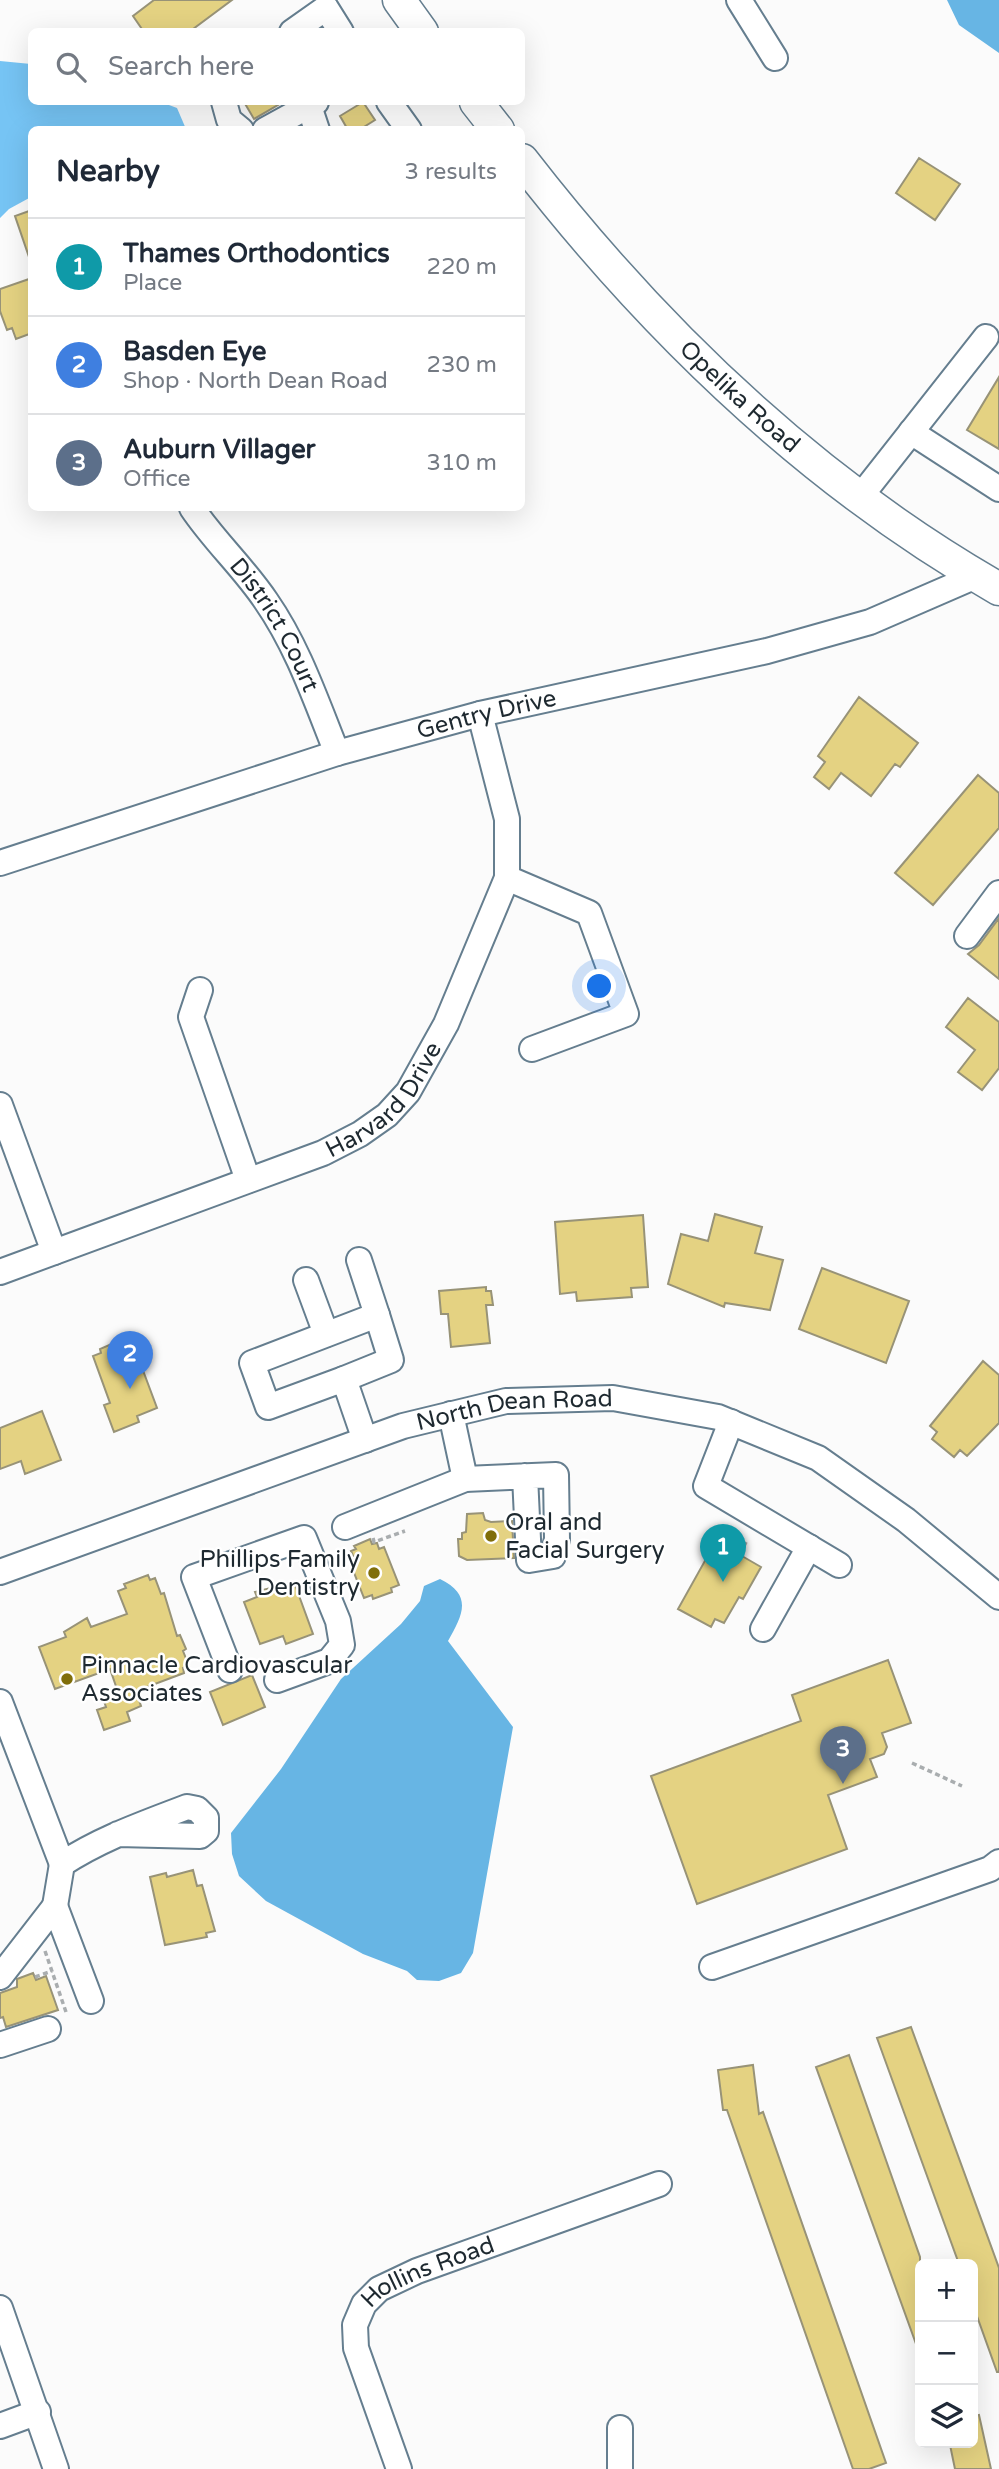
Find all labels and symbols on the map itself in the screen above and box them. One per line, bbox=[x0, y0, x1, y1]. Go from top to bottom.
street label: Opelika Road bbox=[673, 335, 806, 459]
street label: District Court bbox=[223, 552, 325, 696]
street label: Gentry Drive bbox=[414, 684, 559, 746]
your location bbox=[582, 969, 616, 1003]
street label: Harvard Drive bbox=[321, 1037, 448, 1164]
pin: 2 bbox=[107, 1331, 153, 1389]
street label: North Dean Road bbox=[413, 1384, 613, 1437]
place label: Oral and Facial Surgery bbox=[505, 1508, 665, 1565]
pin: 1 bbox=[700, 1524, 746, 1582]
marker: Oral and Facial Surgery bbox=[483, 1528, 499, 1544]
place label: Phillips Family Dentistry bbox=[199, 1545, 360, 1602]
marker: Phillips Family Dentistry bbox=[366, 1565, 382, 1581]
place label: Pinnacle Cardiovascular Associates bbox=[81, 1651, 353, 1708]
marker: Pinnacle Cardiovascular Associates bbox=[59, 1671, 75, 1687]
pin: 3 bbox=[820, 1726, 866, 1784]
street label: Hollins Road bbox=[355, 2230, 498, 2314]

